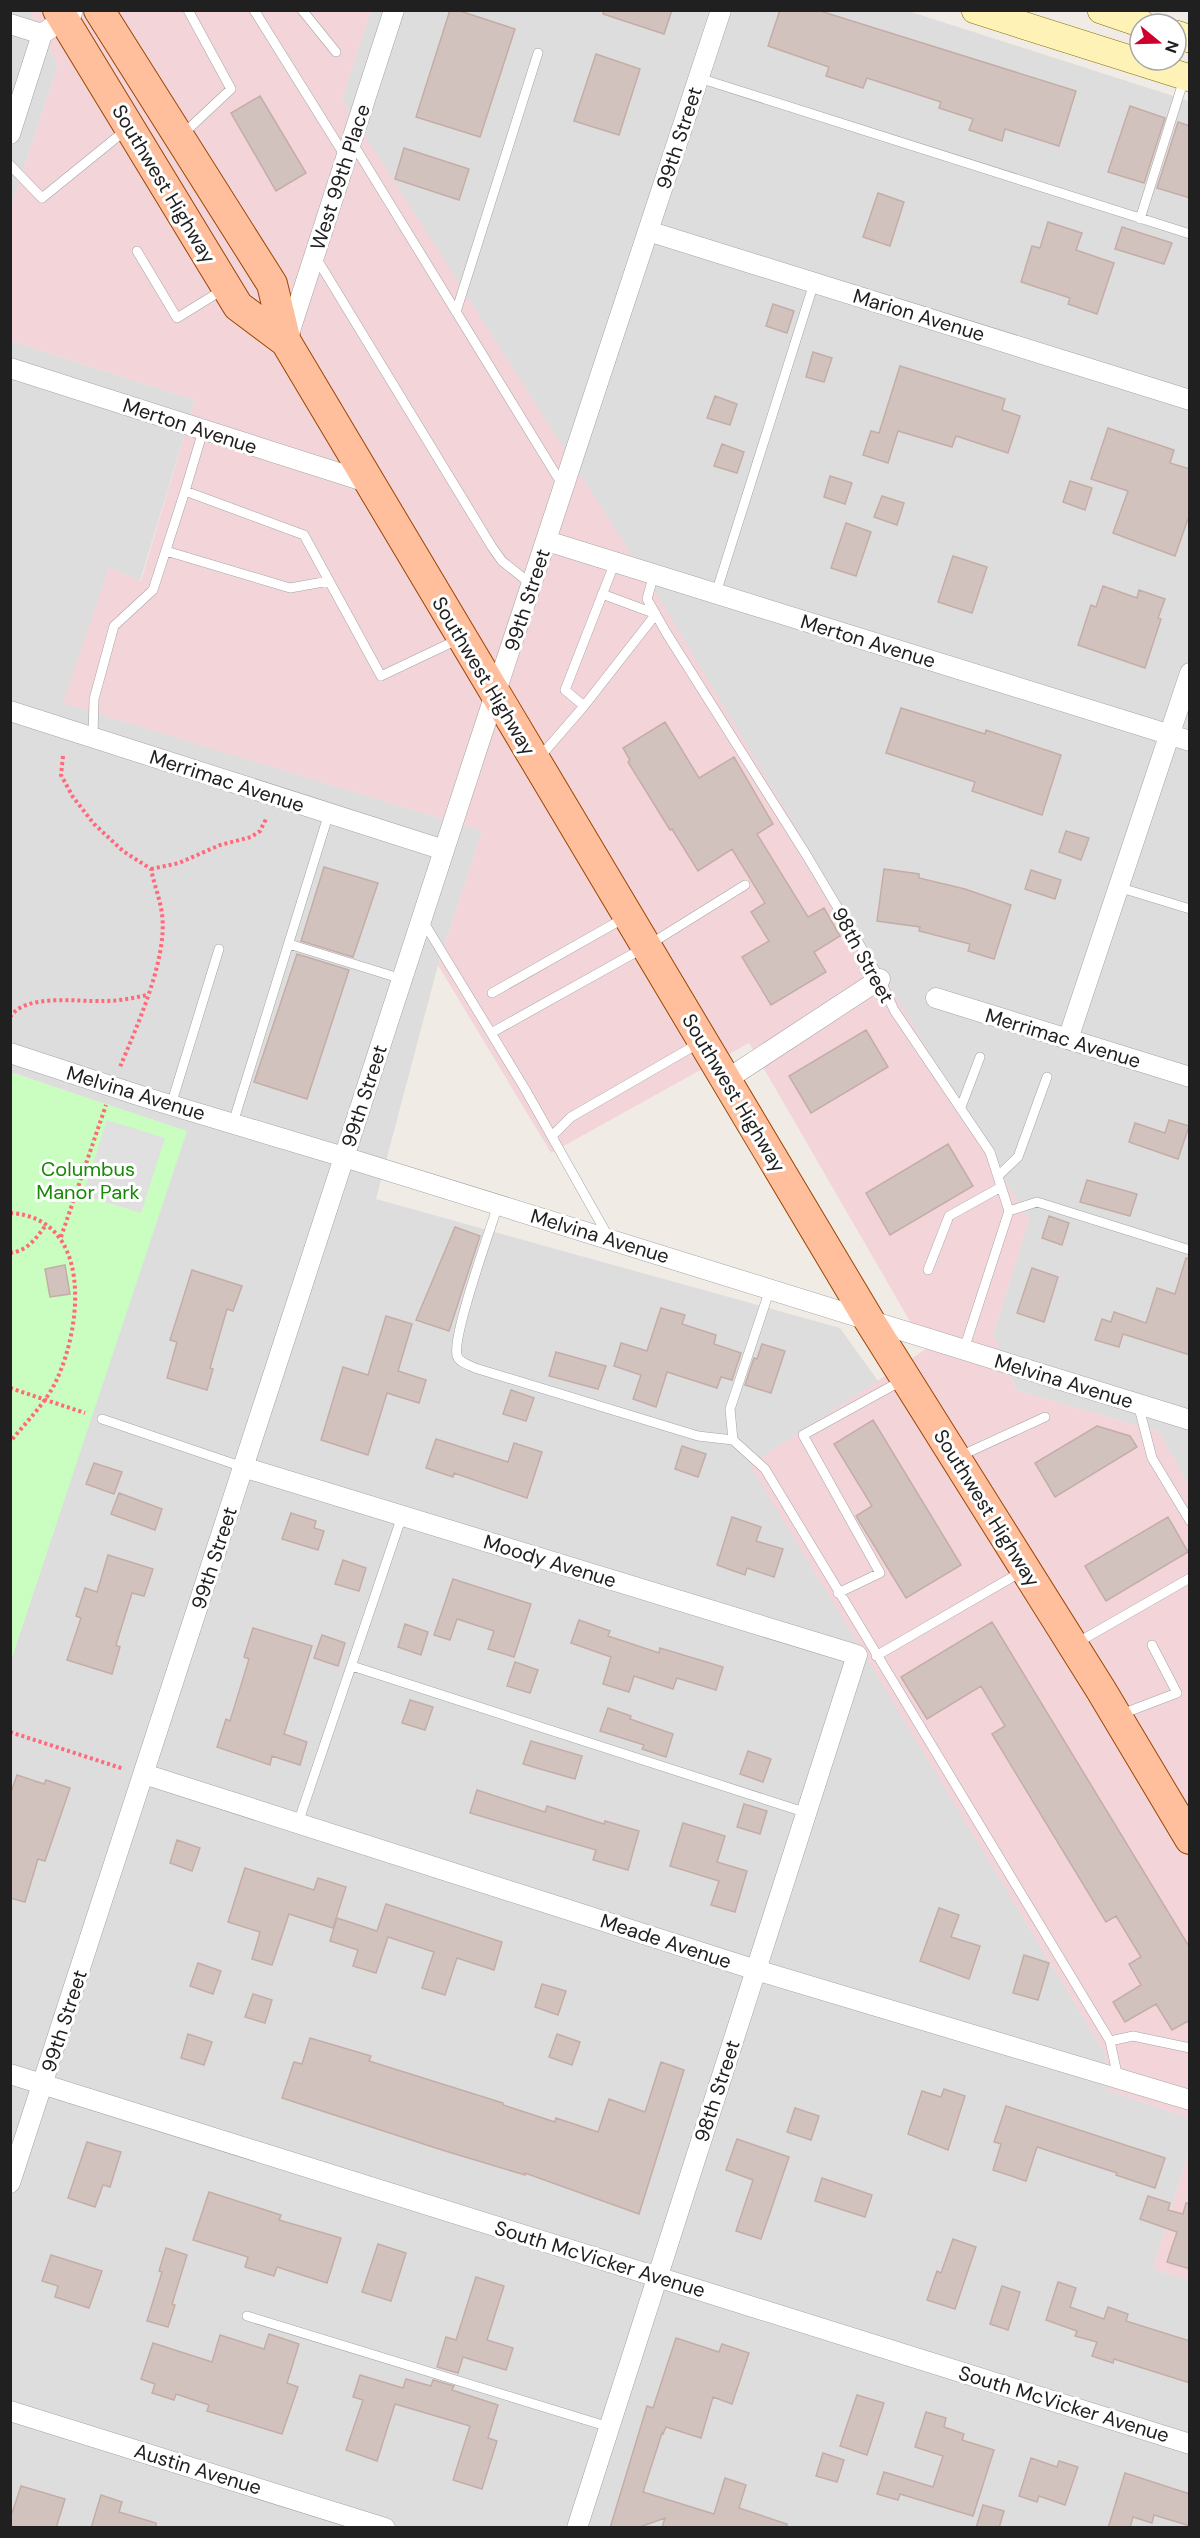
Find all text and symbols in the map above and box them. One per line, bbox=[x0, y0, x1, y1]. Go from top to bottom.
north arrow bbox=[1128, 12, 1188, 72]
text: N bbox=[1160, 38, 1184, 56]
street label: 99th Street bbox=[650, 83, 708, 193]
street label: Southwest Highway bbox=[106, 100, 222, 268]
street label: West 99th Place bbox=[304, 101, 376, 253]
street label: Marion Avenue bbox=[850, 283, 988, 347]
street label: Merton Avenue bbox=[120, 392, 260, 460]
street label: 99th Street bbox=[498, 545, 556, 655]
street label: Southwest Highway bbox=[426, 592, 542, 760]
street label: Merton Avenue bbox=[797, 608, 939, 674]
street label: Merrimac Avenue bbox=[146, 744, 308, 818]
street label: 98th Street bbox=[826, 902, 900, 1008]
street label: Merrimac Avenue bbox=[982, 1002, 1144, 1074]
street label: Southwest Highway bbox=[676, 1009, 792, 1177]
street label: 99th Street bbox=[335, 1041, 393, 1151]
street label: Melvina Avenue bbox=[64, 1060, 208, 1126]
park label: Columbus Manor Park bbox=[36, 1156, 140, 1205]
street label: Melvina Avenue bbox=[528, 1203, 672, 1269]
street label: Melvina Avenue bbox=[992, 1348, 1136, 1414]
street label: Southwest Highway bbox=[928, 1424, 1046, 1592]
street label: 99th Street bbox=[185, 1503, 243, 1613]
street label: Moody Avenue bbox=[480, 1528, 620, 1594]
street label: Meade Avenue bbox=[597, 1908, 735, 1974]
street label: 99th Street bbox=[35, 1966, 93, 2076]
street label: 98th Street bbox=[688, 2037, 746, 2145]
street label: South McVicker Avenue bbox=[492, 2215, 708, 2303]
street label: South McVicker Avenue bbox=[956, 2360, 1172, 2448]
street label: Austin Avenue bbox=[131, 2437, 265, 2501]

